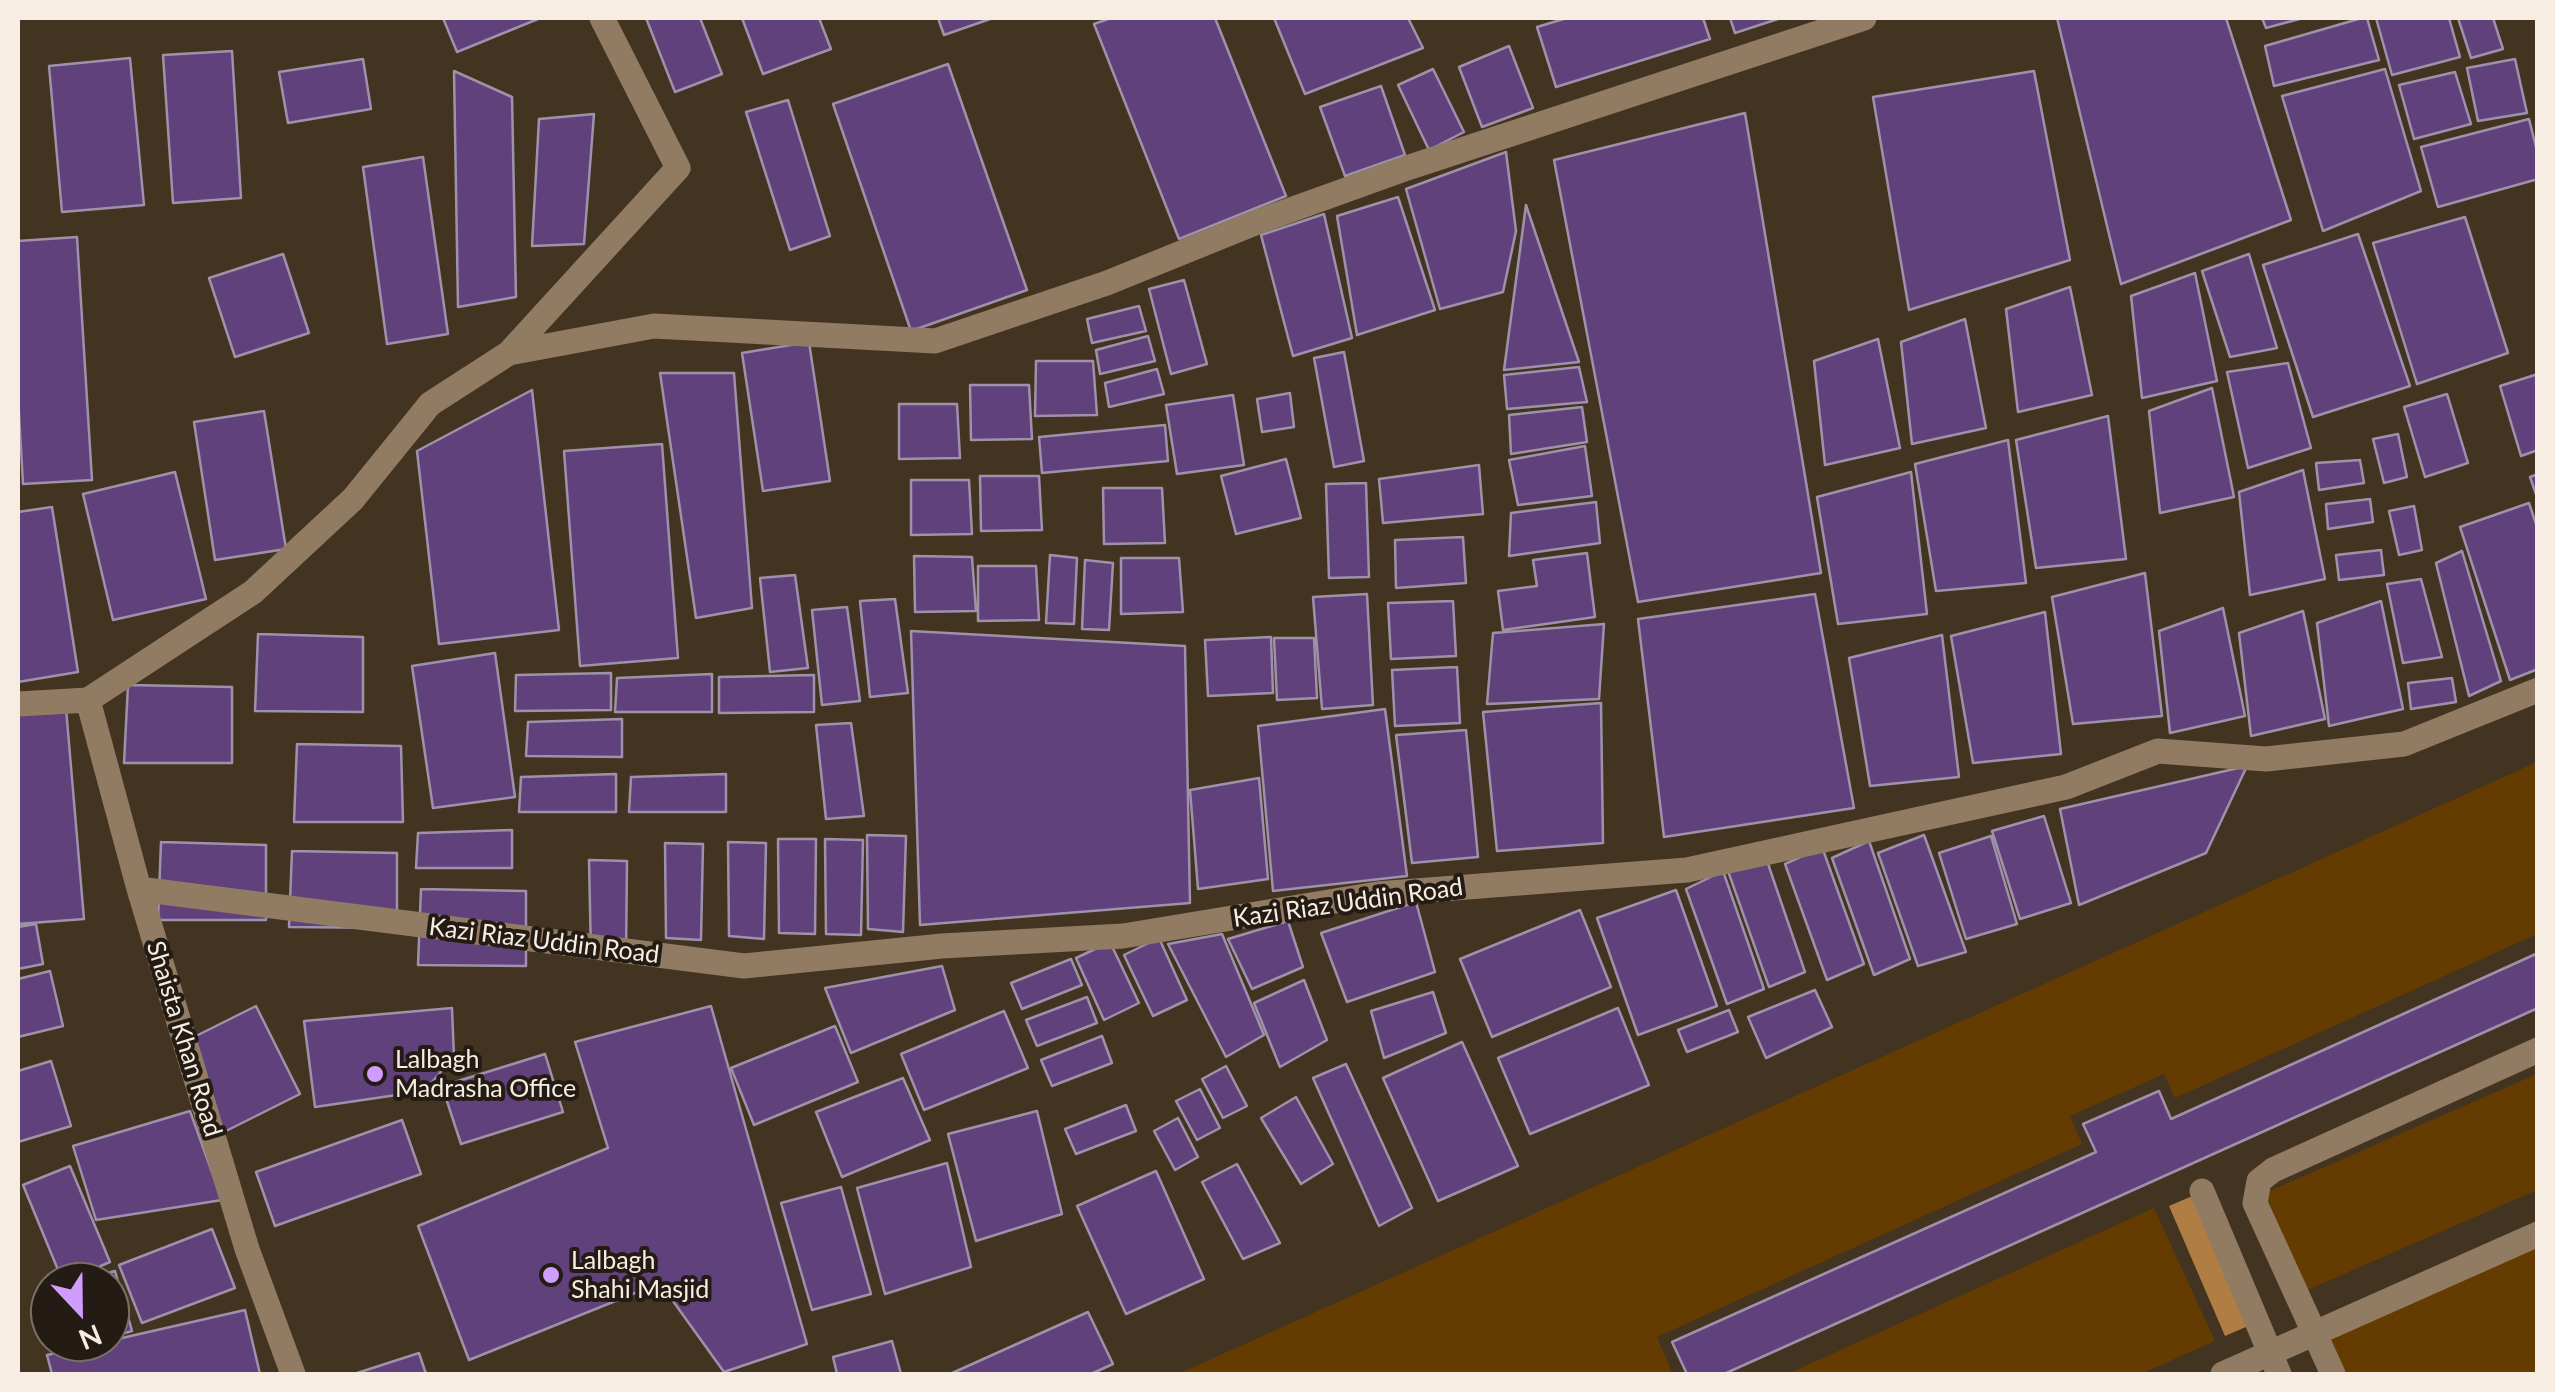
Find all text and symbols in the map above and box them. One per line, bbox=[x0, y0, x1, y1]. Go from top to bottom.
street label: Kazi Riaz Uddin Road bbox=[1231, 872, 1465, 934]
street label: Kazi Riaz Uddin Road bbox=[427, 912, 661, 970]
street label: Shaista Khan Road bbox=[140, 938, 228, 1140]
place label: Lalbagh Madrasha Office bbox=[395, 1045, 576, 1104]
marker: Lalbagh Madrasha Office bbox=[364, 1063, 386, 1085]
place label: Lalbagh Shahi Masjid bbox=[571, 1246, 709, 1305]
north arrow bbox=[30, 1262, 130, 1362]
marker: Lalbagh Shahi Masjid bbox=[540, 1264, 562, 1286]
text: N bbox=[74, 1318, 107, 1358]

